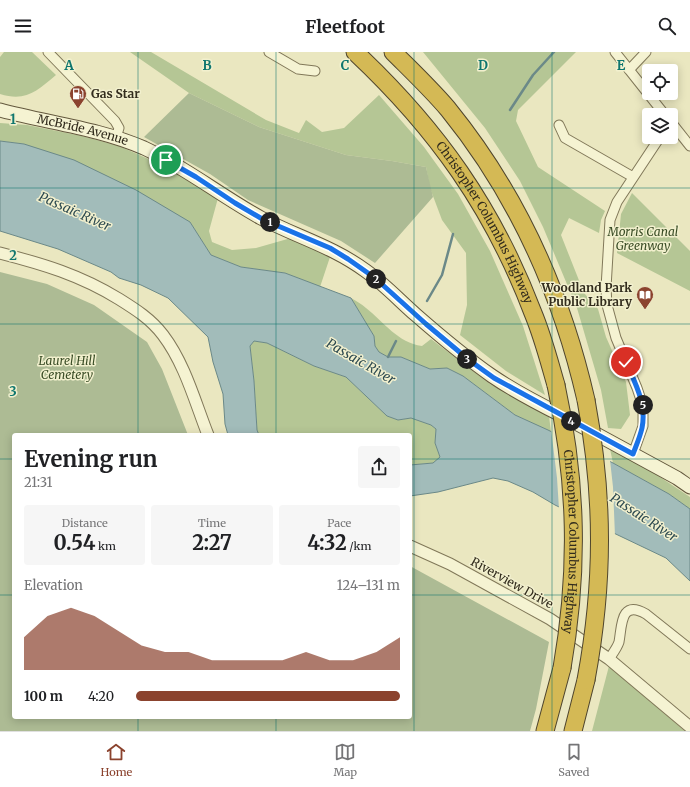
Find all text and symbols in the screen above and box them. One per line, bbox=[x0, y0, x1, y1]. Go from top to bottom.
icon: menu bbox=[12, 15, 34, 37]
text: Fleetfoot bbox=[305, 15, 385, 38]
icon: search bbox=[656, 15, 678, 37]
text: A bbox=[63, 57, 74, 74]
text: B bbox=[202, 57, 212, 74]
text: C bbox=[341, 57, 350, 74]
text: D bbox=[478, 57, 488, 74]
text: E bbox=[617, 57, 626, 74]
map controls bbox=[642, 64, 678, 144]
button: locate bbox=[642, 64, 678, 100]
fuel station icon: Gas Star bbox=[68, 84, 88, 109]
place label: Gas Star bbox=[91, 86, 140, 101]
button: layers bbox=[642, 108, 678, 144]
text: 1 bbox=[10, 111, 16, 128]
street label: McBride Avenue bbox=[36, 111, 130, 148]
street label: Christopher Columbus Highway bbox=[433, 138, 537, 306]
pin bbox=[149, 143, 183, 177]
icon: arrive bbox=[155, 149, 177, 171]
water label: Passaic River bbox=[36, 188, 114, 235]
pin: 1 bbox=[260, 212, 280, 232]
text: 1 bbox=[267, 215, 273, 229]
park label: Morris Canal Greenway bbox=[607, 224, 679, 253]
text: 2 bbox=[9, 247, 17, 264]
pin: 2 bbox=[366, 269, 386, 289]
text: 2 bbox=[373, 272, 379, 286]
place label: Woodland Park Public Library bbox=[541, 280, 633, 309]
library icon: Woodland Park Public Library bbox=[635, 285, 655, 310]
water label: Passaic River bbox=[323, 335, 399, 388]
pin bbox=[609, 345, 643, 379]
pin: 3 bbox=[457, 349, 477, 369]
icon: check bbox=[615, 351, 637, 373]
text: 3 bbox=[464, 352, 470, 366]
park label: Laurel Hill Cemetery bbox=[38, 353, 96, 382]
text: 3 bbox=[9, 383, 17, 400]
pin: 5 bbox=[633, 395, 653, 415]
text: 5 bbox=[640, 398, 646, 412]
pin: 4 bbox=[561, 411, 581, 431]
text: 4 bbox=[568, 414, 575, 428]
text: Evening run bbox=[24, 445, 158, 473]
button: share bbox=[358, 446, 400, 488]
street label: Christopher Columbus Highway bbox=[560, 449, 581, 635]
text: 21:31 bbox=[24, 474, 52, 491]
water label: Passaic River bbox=[607, 489, 681, 546]
text: Distance bbox=[62, 516, 108, 530]
text: Time bbox=[198, 516, 226, 530]
text: Pace bbox=[327, 516, 351, 530]
text: 0.54 bbox=[53, 530, 95, 555]
text: 2:27 bbox=[192, 530, 232, 555]
text: 4:32 bbox=[307, 530, 347, 555]
text: km bbox=[95, 539, 116, 553]
text: /km bbox=[347, 539, 371, 553]
street label: Riverview Drive bbox=[468, 554, 556, 611]
text: Elevation bbox=[24, 577, 83, 594]
text: 124–131 m bbox=[337, 577, 400, 594]
text: 100 m bbox=[24, 688, 63, 705]
text: 4:20 bbox=[88, 688, 114, 705]
tab: Home bbox=[101, 741, 132, 779]
tab: Map bbox=[334, 741, 357, 779]
tab: Saved bbox=[558, 741, 589, 779]

